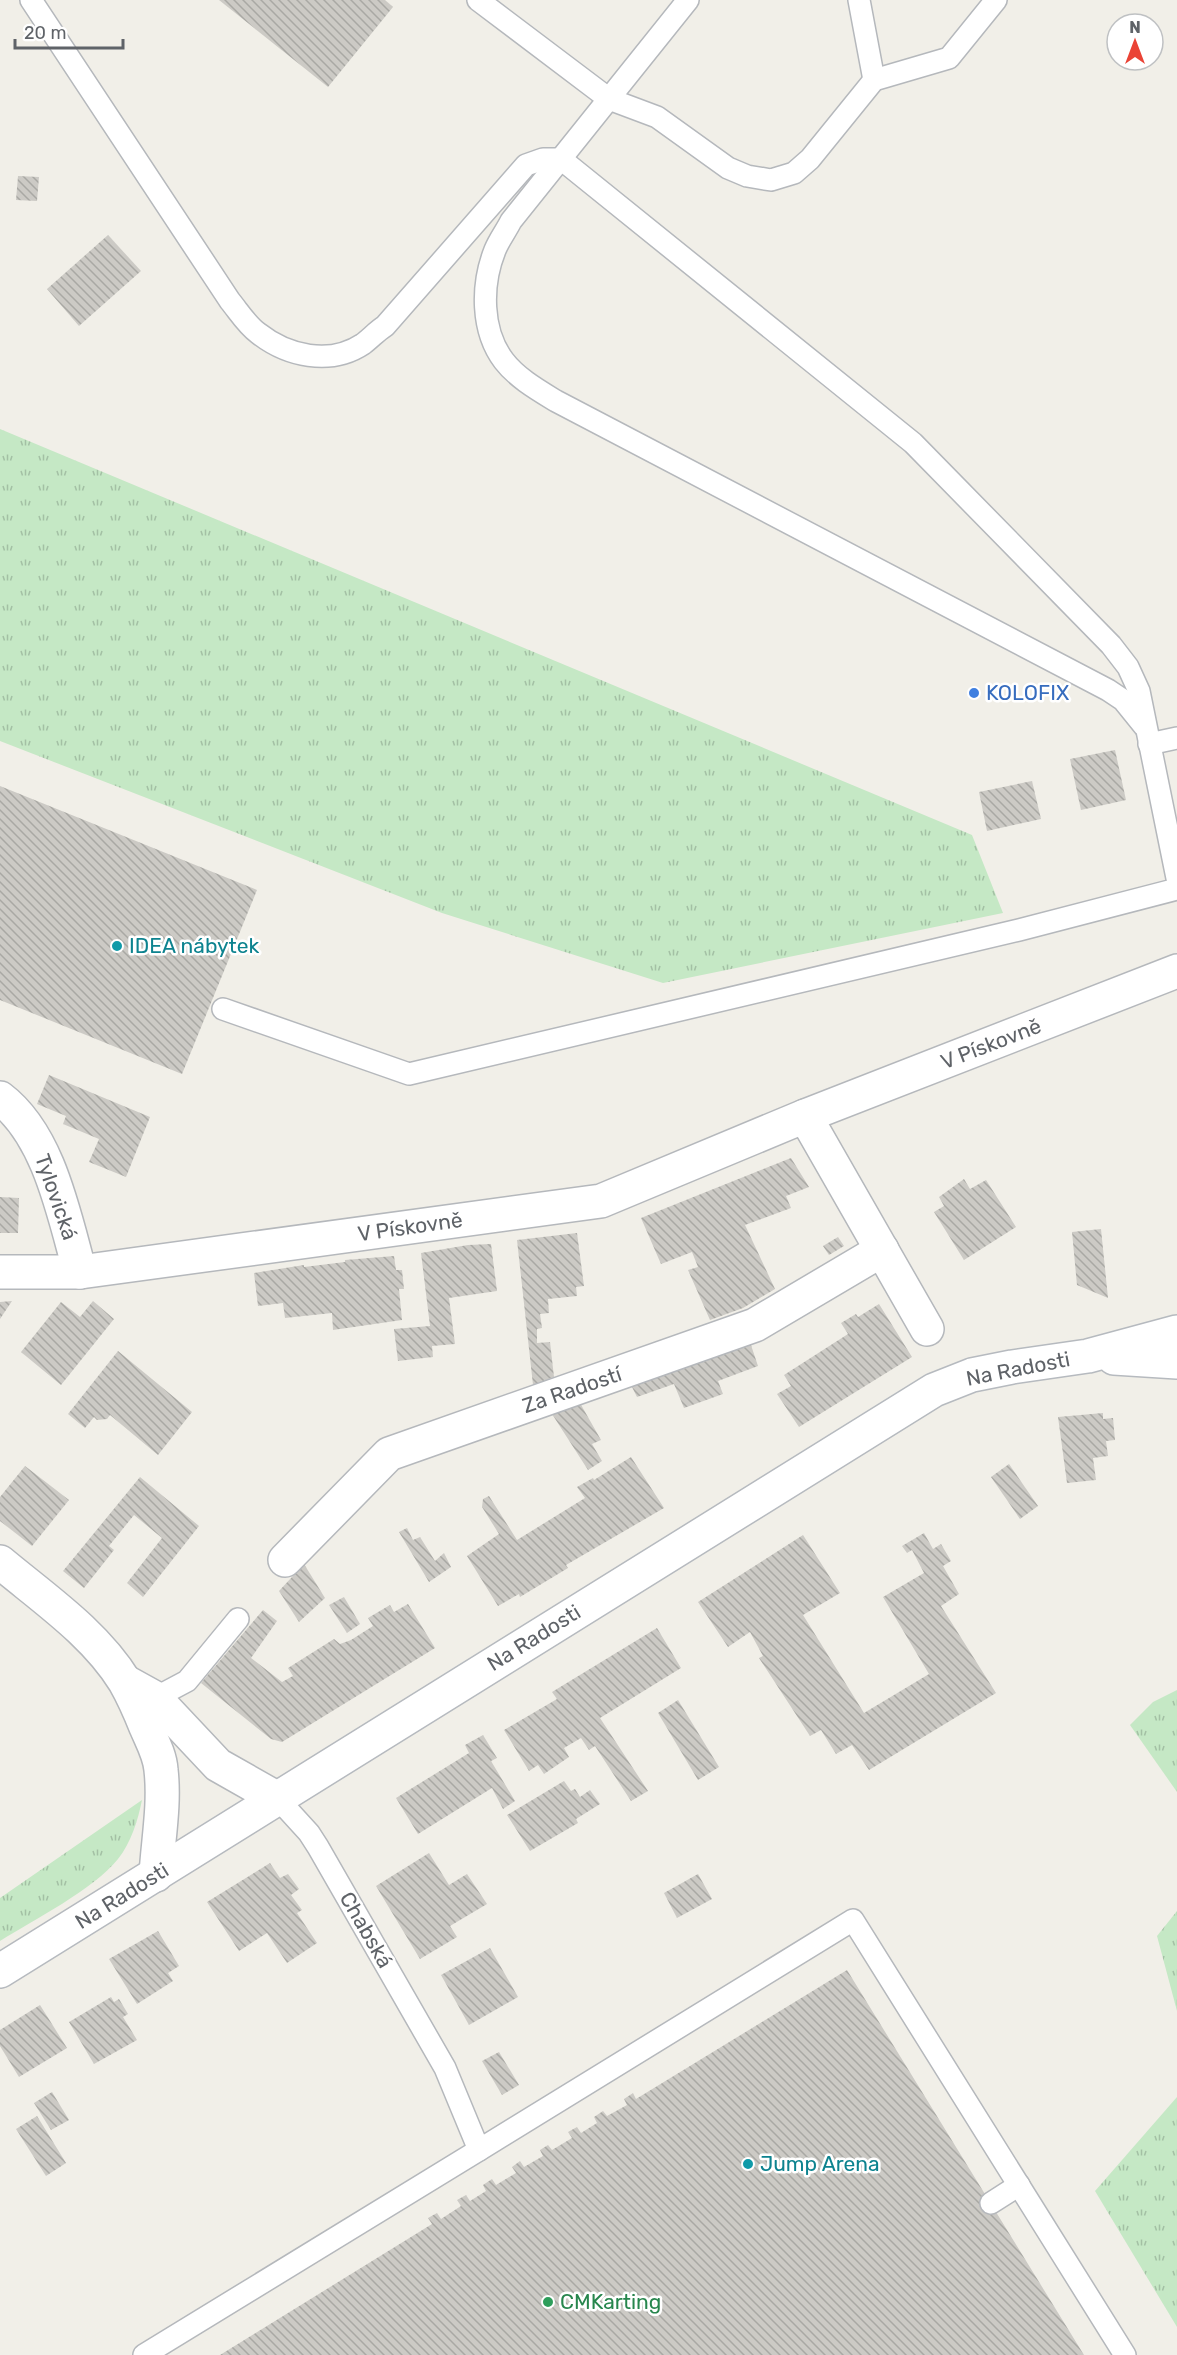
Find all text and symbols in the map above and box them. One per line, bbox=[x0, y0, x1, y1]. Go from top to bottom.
scale bar bbox=[15, 12, 123, 50]
north arrow bbox=[1105, 12, 1165, 72]
text: N bbox=[1129, 18, 1141, 37]
text: 20 m bbox=[24, 22, 66, 44]
place label: KOLOFIX bbox=[986, 680, 1069, 705]
marker: KOLOFIX bbox=[967, 686, 981, 700]
place label: IDEA nábytek bbox=[129, 933, 260, 958]
marker: IDEA nábytek bbox=[110, 939, 124, 953]
street label: V Pískovně bbox=[937, 1013, 1045, 1074]
street label: Tylovická bbox=[30, 1151, 83, 1243]
street label: V Pískovně bbox=[356, 1207, 464, 1246]
street label: Na Radosti bbox=[964, 1346, 1072, 1391]
street label: Za Radostí bbox=[519, 1361, 626, 1418]
street label: Na Radosti bbox=[482, 1599, 585, 1676]
street label: Na Radosti bbox=[70, 1857, 173, 1934]
street label: Chabská bbox=[335, 1887, 398, 1972]
place label: Jump Arena bbox=[760, 2151, 880, 2176]
marker: Jump Arena bbox=[741, 2157, 755, 2171]
place label: CMKarting bbox=[560, 2289, 661, 2314]
marker: CMKarting bbox=[541, 2295, 555, 2309]

